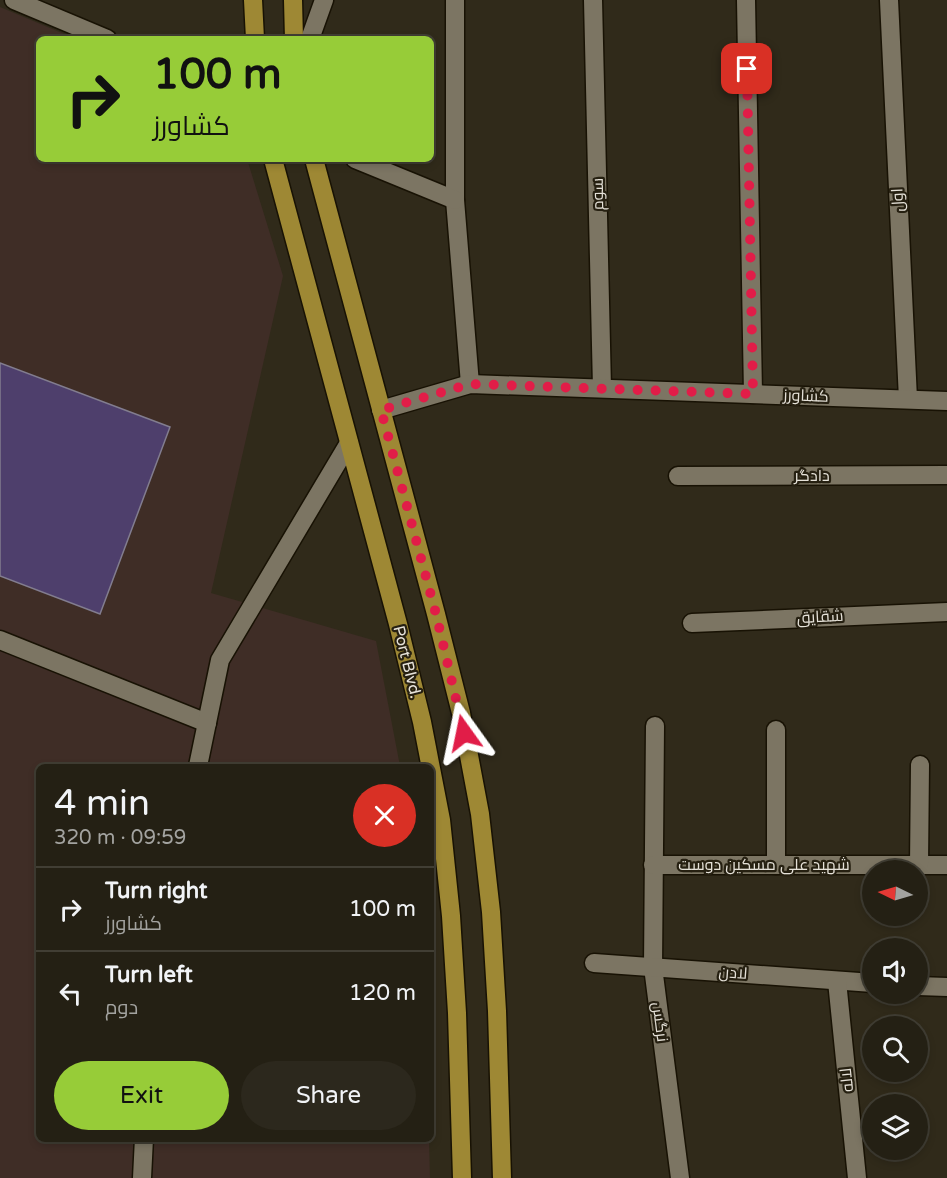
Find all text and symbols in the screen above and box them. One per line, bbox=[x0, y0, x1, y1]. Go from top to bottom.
pin bbox=[721, 43, 772, 94]
text: 100 m bbox=[153, 49, 282, 100]
icon: arrive bbox=[730, 52, 763, 85]
icon: right bbox=[54, 60, 132, 138]
text: کشاورز bbox=[153, 110, 230, 143]
street label: سوم bbox=[588, 178, 609, 210]
street label: اول bbox=[887, 188, 909, 212]
street label: کشاورز bbox=[782, 385, 829, 407]
street label: دادگر bbox=[793, 466, 830, 486]
street label: شقایق bbox=[796, 606, 844, 628]
street label: Port Blvd. bbox=[388, 624, 426, 700]
position arrow bbox=[432, 701, 496, 765]
text: 4 min bbox=[54, 782, 150, 825]
button: close bbox=[353, 784, 416, 847]
text: 320 m · 09:59 bbox=[54, 826, 186, 850]
street label: شهید علی مسکین دوست bbox=[678, 855, 850, 875]
north arrow bbox=[862, 860, 928, 926]
map controls bbox=[862, 860, 928, 1160]
text: Turn right bbox=[105, 878, 207, 904]
icon: right bbox=[54, 893, 87, 926]
text: 100 m bbox=[349, 896, 416, 922]
text: کشاورز bbox=[105, 912, 162, 936]
button: sound bbox=[862, 938, 928, 1004]
text: Turn left bbox=[105, 962, 193, 988]
street label: لادن bbox=[718, 962, 748, 984]
icon: left bbox=[54, 977, 87, 1010]
text: 120 m bbox=[349, 980, 416, 1006]
text: دوم bbox=[105, 996, 138, 1020]
street label: نرگس bbox=[648, 1001, 672, 1043]
button: search bbox=[862, 1016, 928, 1082]
button: Exit bbox=[54, 1061, 229, 1130]
button: Share bbox=[241, 1061, 416, 1130]
street label: لاله bbox=[836, 1067, 858, 1093]
button: layers bbox=[862, 1094, 928, 1160]

